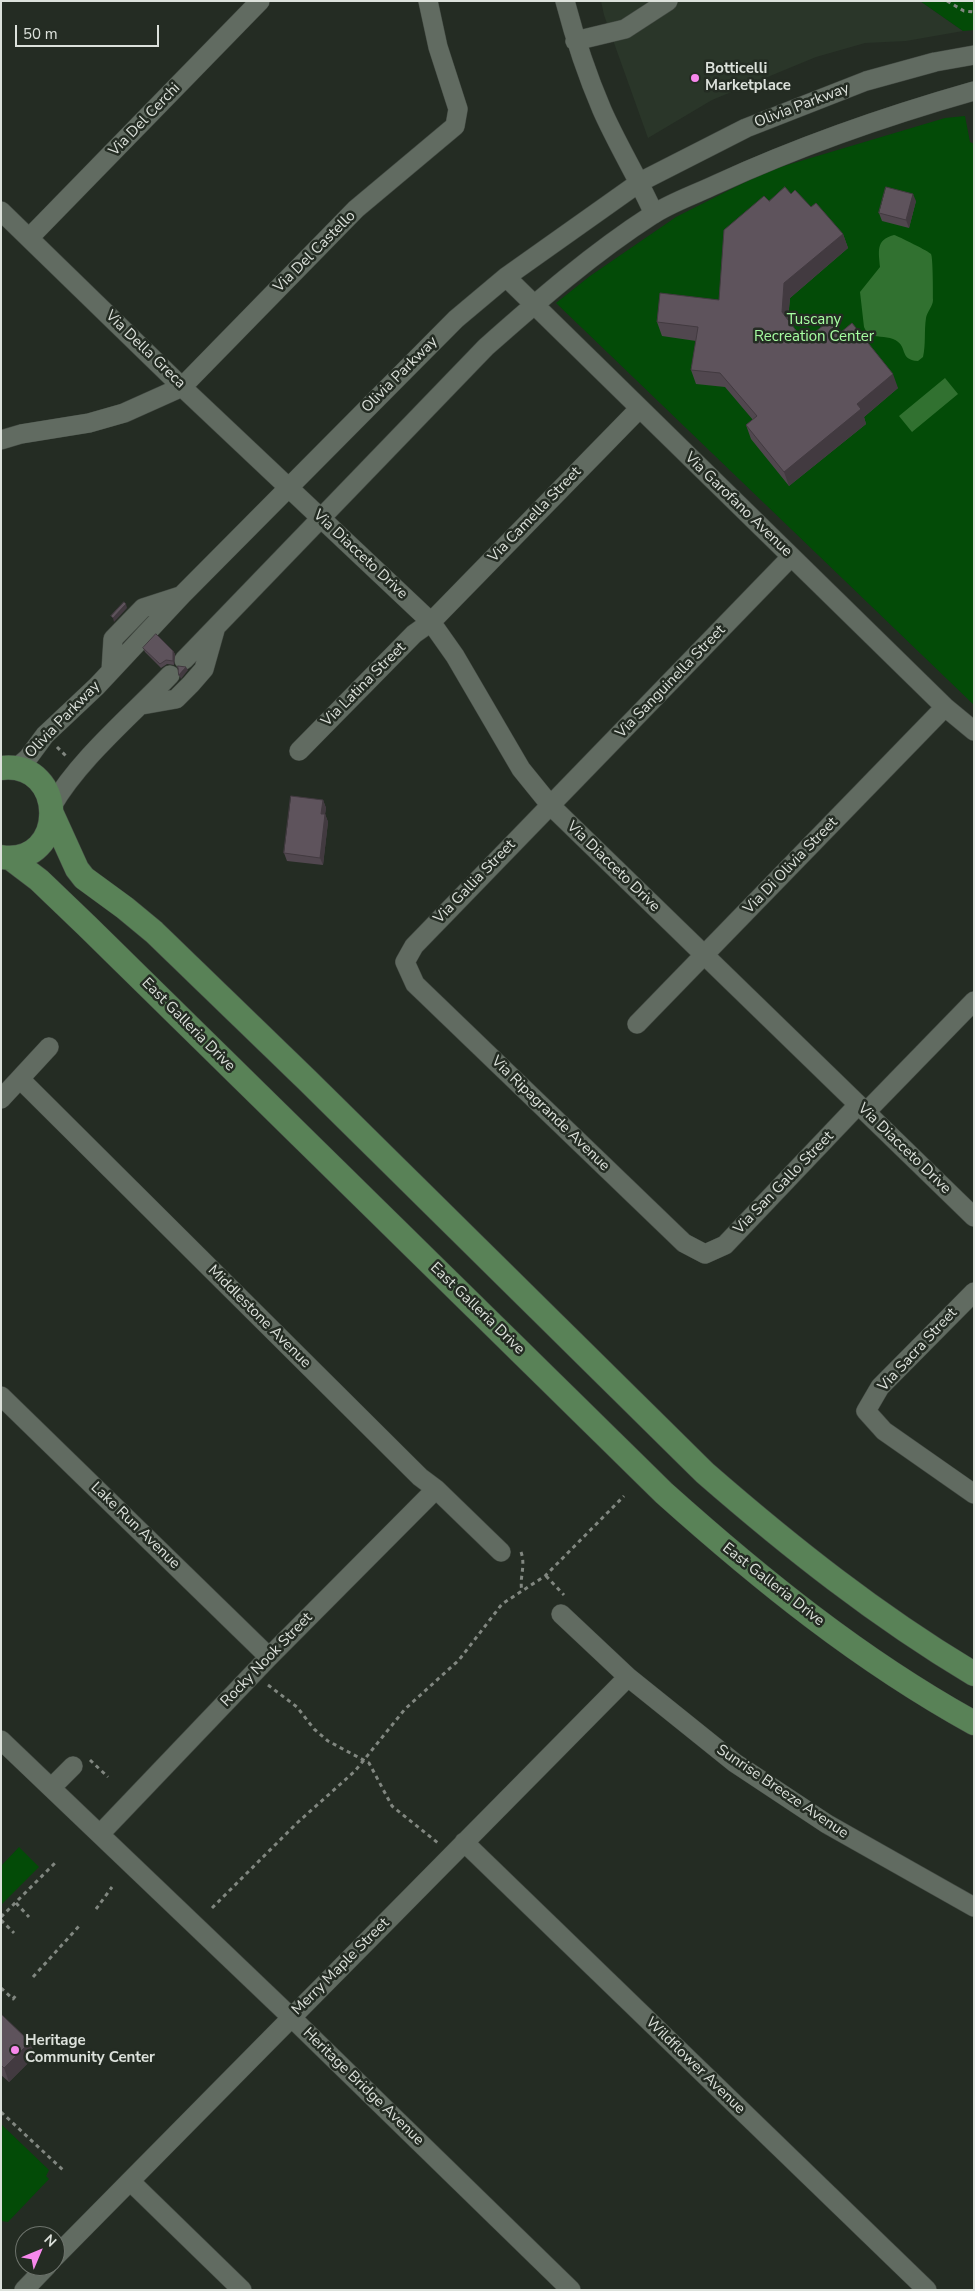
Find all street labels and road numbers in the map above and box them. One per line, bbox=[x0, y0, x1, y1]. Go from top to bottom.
street label: Via Del Cerchi bbox=[106, 80, 184, 160]
street label: Olivia Parkway bbox=[752, 80, 852, 132]
street label: Via Del Castello bbox=[270, 207, 360, 297]
street label: Via Della Greca bbox=[101, 307, 189, 393]
street label: Olivia Parkway bbox=[358, 333, 442, 417]
street label: Via Garofano Avenue bbox=[680, 449, 796, 561]
street label: Via Camella Street bbox=[485, 463, 585, 567]
street label: Via Diacceto Drive bbox=[309, 507, 411, 603]
street label: Via Sanguinella Street bbox=[612, 622, 730, 742]
street label: Via Latina Street bbox=[318, 639, 410, 731]
street label: Olivia Parkway bbox=[22, 678, 104, 762]
street label: Via Di Olivia Street bbox=[740, 814, 842, 918]
street label: Via Diacceto Drive bbox=[563, 818, 663, 916]
street label: Via Gallia Street bbox=[430, 836, 520, 928]
street label: East Galleria Drive bbox=[138, 975, 238, 1075]
street label: Via Ripagrande Avenue bbox=[487, 1053, 613, 1175]
street label: Via Diacceto Drive bbox=[854, 1100, 954, 1198]
street label: Via San Gallo Street bbox=[730, 1128, 838, 1238]
street label: East Galleria Drive bbox=[426, 1259, 528, 1359]
street label: Middlestone Avenue bbox=[204, 1262, 314, 1372]
street label: Via Sacra Street bbox=[875, 1304, 961, 1396]
street label: Lake Run Avenue bbox=[87, 1479, 183, 1573]
street label: East Galleria Drive bbox=[718, 1540, 828, 1630]
street label: Rocky Nook Street bbox=[217, 1609, 317, 1711]
street label: Sunrise Breeze Avenue bbox=[713, 1741, 851, 1843]
street label: Merry Maple Street bbox=[289, 1915, 393, 2019]
street label: Wildflower Avenue bbox=[641, 2014, 749, 2118]
street label: Heritage Bridge Avenue bbox=[299, 2024, 427, 2150]

